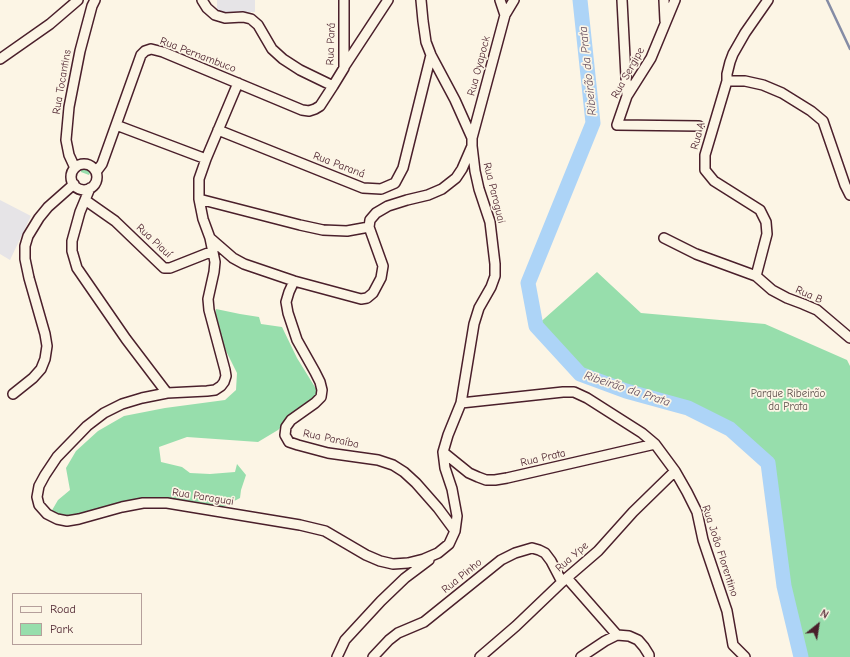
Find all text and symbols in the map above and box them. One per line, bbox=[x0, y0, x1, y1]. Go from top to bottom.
street label: Rua Pará bbox=[324, 22, 338, 66]
water label: Ribeirão da Prata bbox=[576, 26, 600, 116]
street label: Rua Pernambuco bbox=[158, 34, 238, 76]
street label: Rua Oyapock bbox=[465, 35, 493, 97]
street label: Rua Sergipe bbox=[608, 45, 648, 101]
street label: Rua Tocantins bbox=[50, 49, 74, 115]
street label: Rua A bbox=[688, 121, 708, 151]
street label: Rua Paraná bbox=[311, 149, 367, 181]
street label: Rua Paraguai bbox=[480, 161, 508, 225]
street label: Rua Piauí bbox=[133, 221, 175, 261]
street label: Rua B bbox=[793, 283, 825, 307]
water label: Ribeirão da Prata bbox=[582, 368, 672, 410]
park label: Parque Ribeirão da Prata bbox=[751, 387, 825, 413]
street label: Rua Paraíba bbox=[302, 427, 360, 451]
street label: Rua Prata bbox=[519, 446, 567, 470]
street label: Rua Paraguai bbox=[171, 486, 235, 508]
street label: Rua João Florentino bbox=[699, 504, 741, 598]
street label: Rua Ype bbox=[553, 539, 591, 575]
street label: Rua Pinho bbox=[439, 556, 485, 596]
legend bbox=[12, 593, 142, 645]
text: Road bbox=[50, 602, 76, 616]
north arrow bbox=[798, 605, 838, 645]
text: N bbox=[818, 607, 831, 622]
text: Park bbox=[50, 622, 73, 636]

